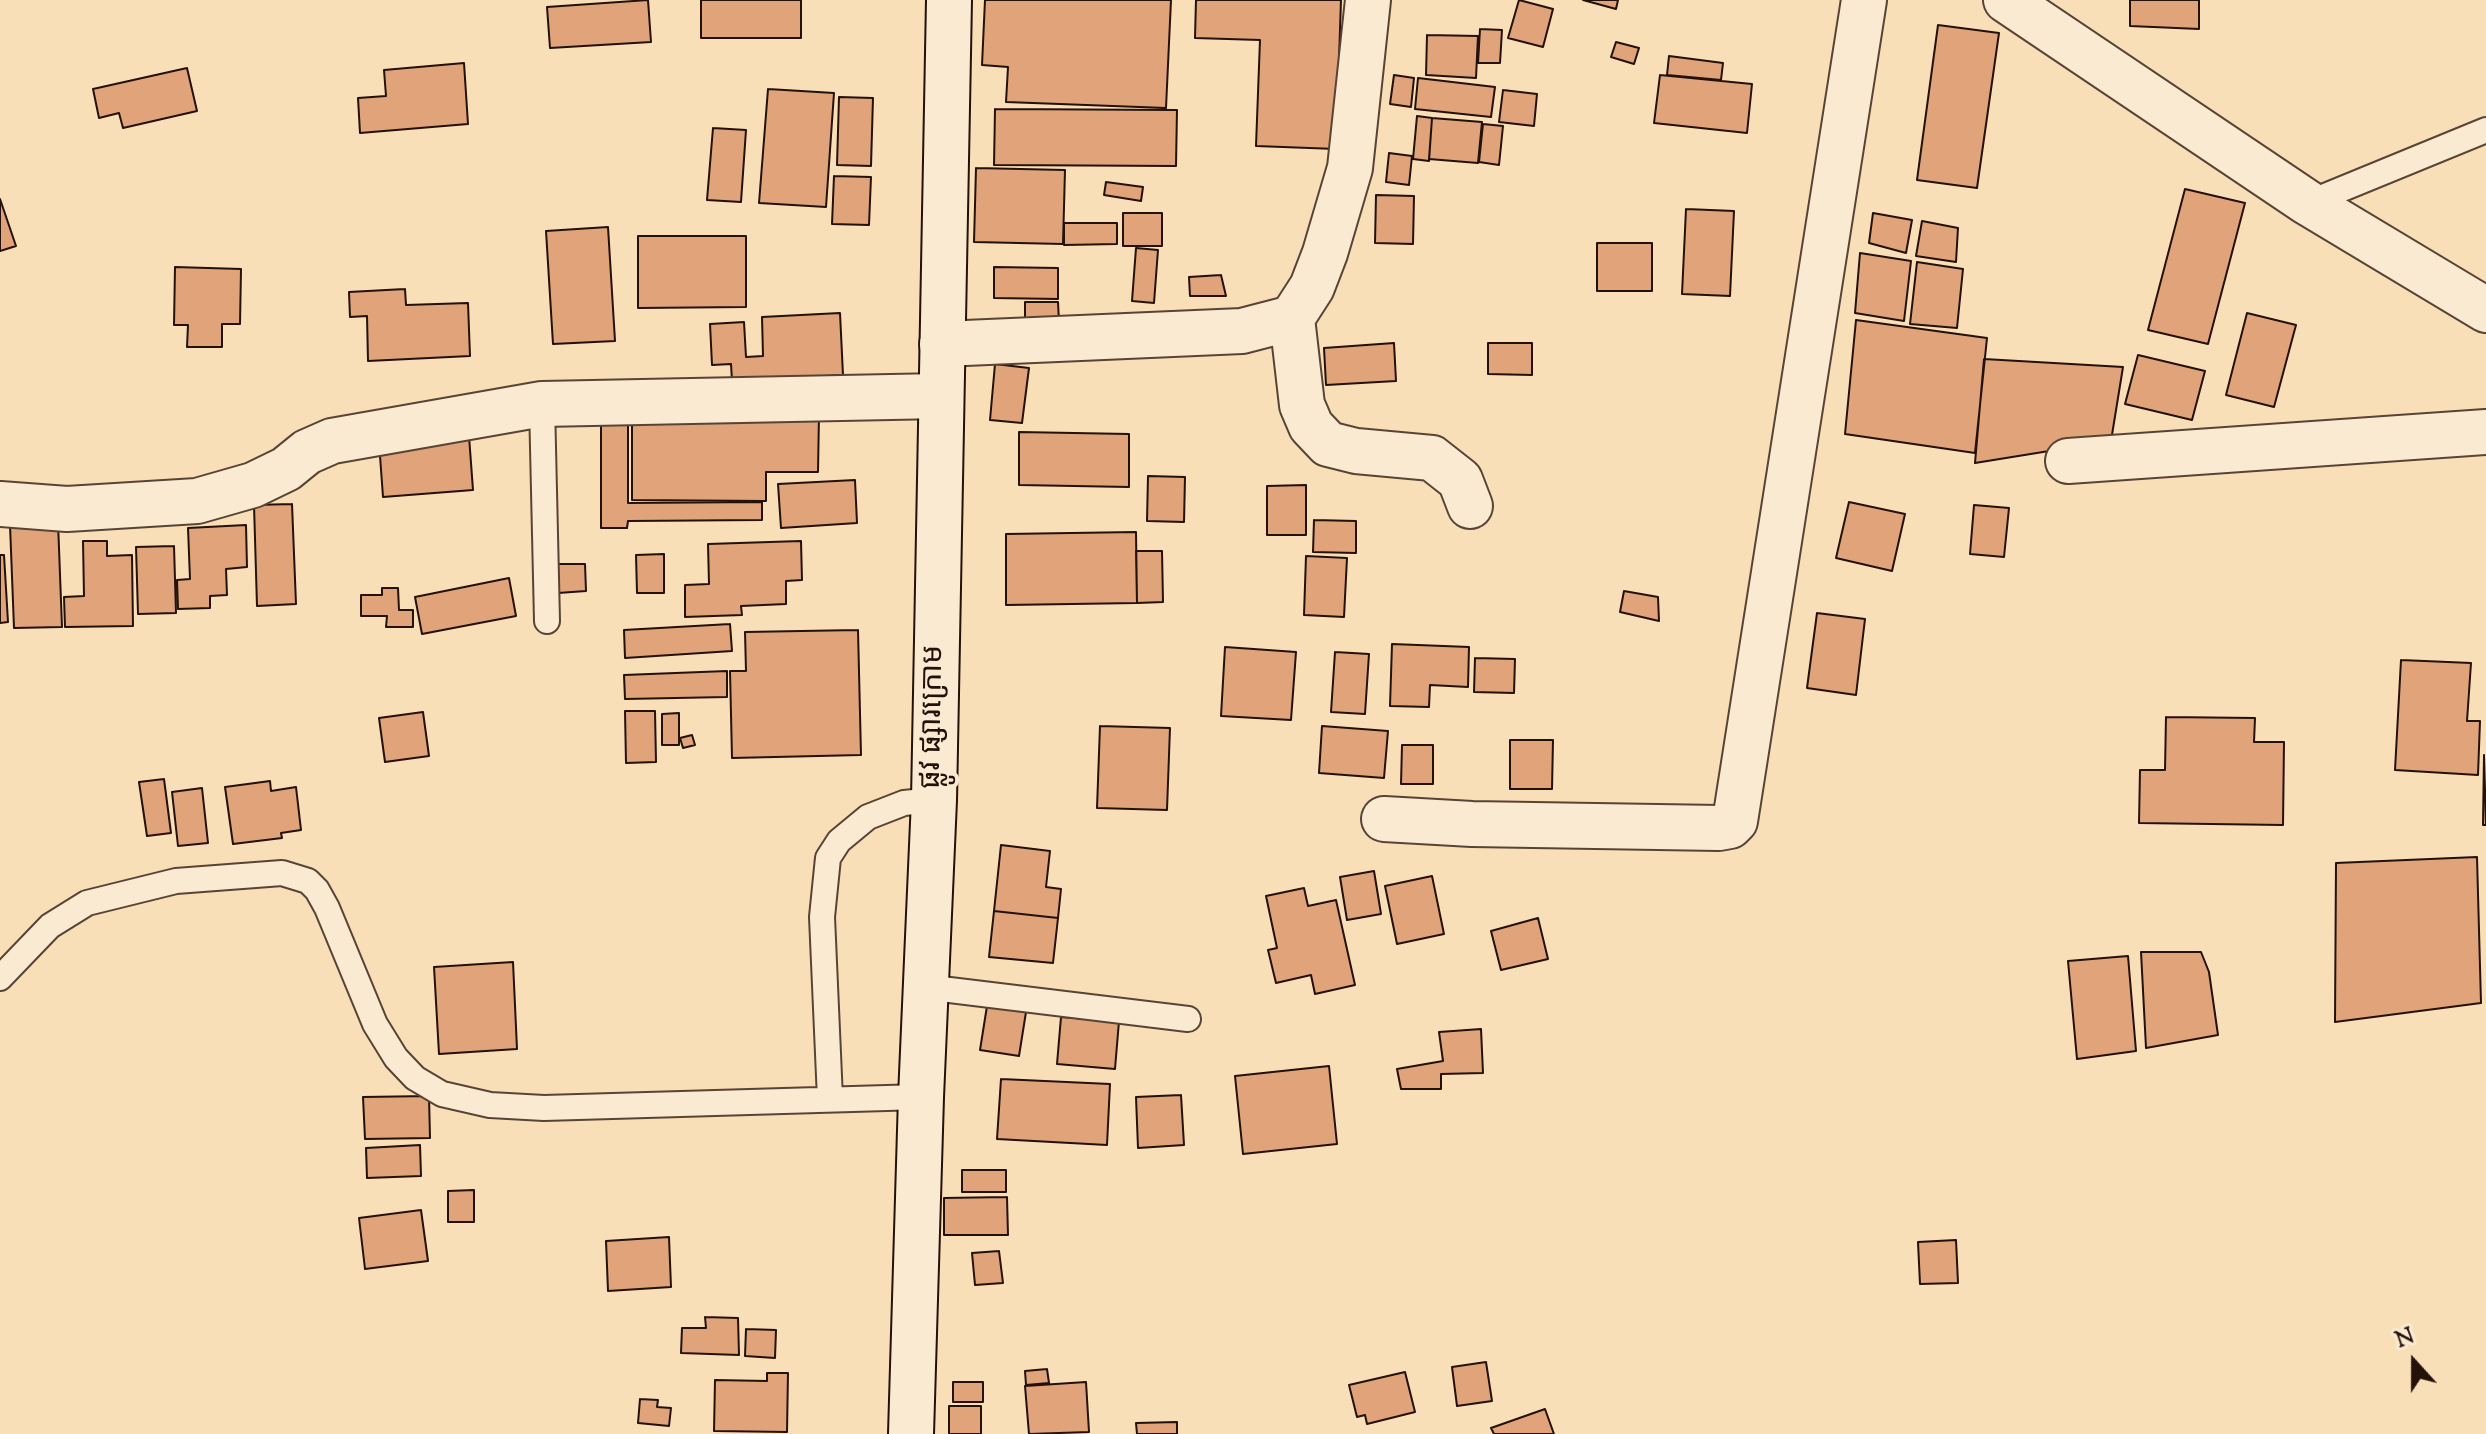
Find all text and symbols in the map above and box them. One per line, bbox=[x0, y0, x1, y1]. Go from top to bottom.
street label: ផ្លូវ ផ្សារក្រោម bbox=[916, 644, 954, 790]
north arrow bbox=[2374, 1322, 2454, 1402]
text: N bbox=[2391, 1322, 2419, 1358]

